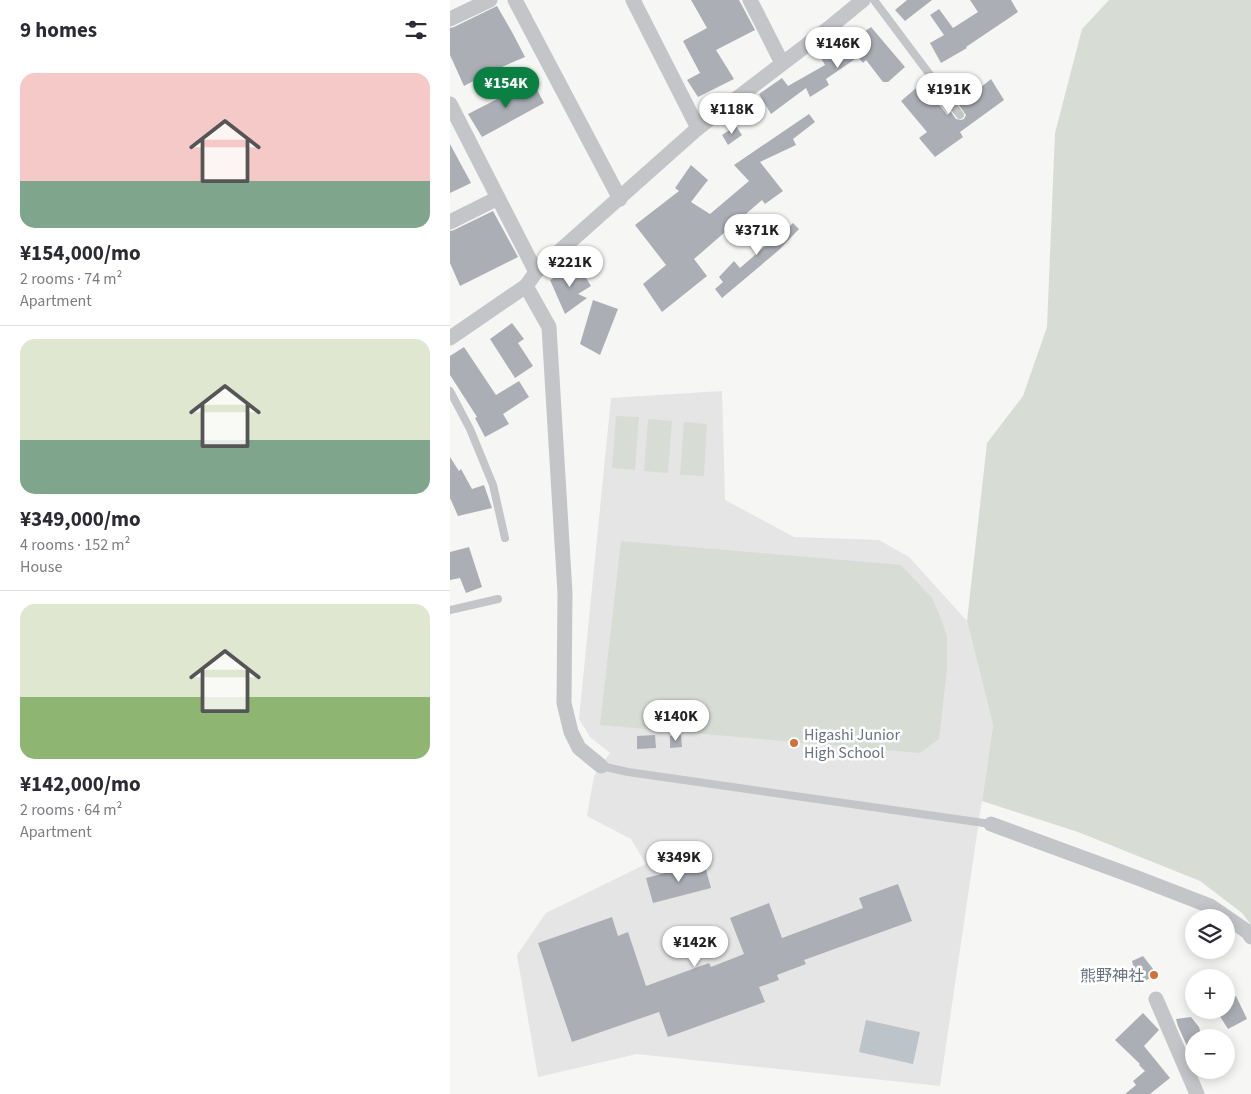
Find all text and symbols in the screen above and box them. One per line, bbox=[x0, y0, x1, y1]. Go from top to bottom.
text: 9 homes bbox=[20, 15, 97, 45]
icon: filters bbox=[402, 16, 430, 44]
pin: ¥146K bbox=[803, 27, 873, 69]
text: ¥146K bbox=[816, 32, 860, 54]
pin: ¥154K bbox=[471, 66, 541, 109]
text: ¥154K bbox=[484, 72, 528, 94]
pin: ¥191K bbox=[914, 72, 984, 115]
text: ¥191K bbox=[927, 78, 971, 100]
pin: ¥118K bbox=[697, 92, 767, 135]
text: ¥118K bbox=[710, 98, 754, 120]
icon: home bbox=[180, 106, 270, 196]
pin: ¥371K bbox=[722, 214, 792, 256]
text: ¥371K bbox=[735, 219, 779, 241]
text: ¥154,000/mo bbox=[20, 238, 141, 268]
pin: ¥221K bbox=[535, 246, 605, 288]
text: ¥221K bbox=[548, 251, 592, 273]
text: 2 rooms · 74 m² bbox=[20, 268, 122, 290]
text: Apartment bbox=[20, 290, 92, 312]
icon: home bbox=[180, 371, 270, 461]
text: ¥349,000/mo bbox=[20, 504, 141, 534]
text: 4 rooms · 152 m² bbox=[20, 534, 130, 556]
text: House bbox=[20, 556, 62, 578]
icon: home bbox=[180, 636, 270, 726]
pin: ¥140K bbox=[641, 700, 711, 742]
text: ¥140K bbox=[654, 705, 698, 727]
place label: Higashi Junior High School bbox=[804, 724, 901, 764]
marker: Higashi Junior High School bbox=[788, 737, 800, 749]
text: ¥142,000/mo bbox=[20, 769, 141, 799]
text: 2 rooms · 64 m² bbox=[20, 799, 122, 821]
text: Apartment bbox=[20, 821, 92, 843]
pin: ¥349K bbox=[644, 840, 714, 883]
text: ¥349K bbox=[657, 846, 701, 868]
map controls bbox=[1185, 909, 1235, 1079]
button: layers bbox=[1185, 909, 1235, 959]
pin: ¥142K bbox=[660, 926, 730, 968]
text: ¥142K bbox=[673, 931, 717, 953]
place label: 熊野神社 bbox=[1080, 965, 1144, 987]
marker: 熊野神社 bbox=[1148, 969, 1160, 981]
button: + bbox=[1185, 969, 1235, 1019]
button: − bbox=[1185, 1029, 1235, 1079]

